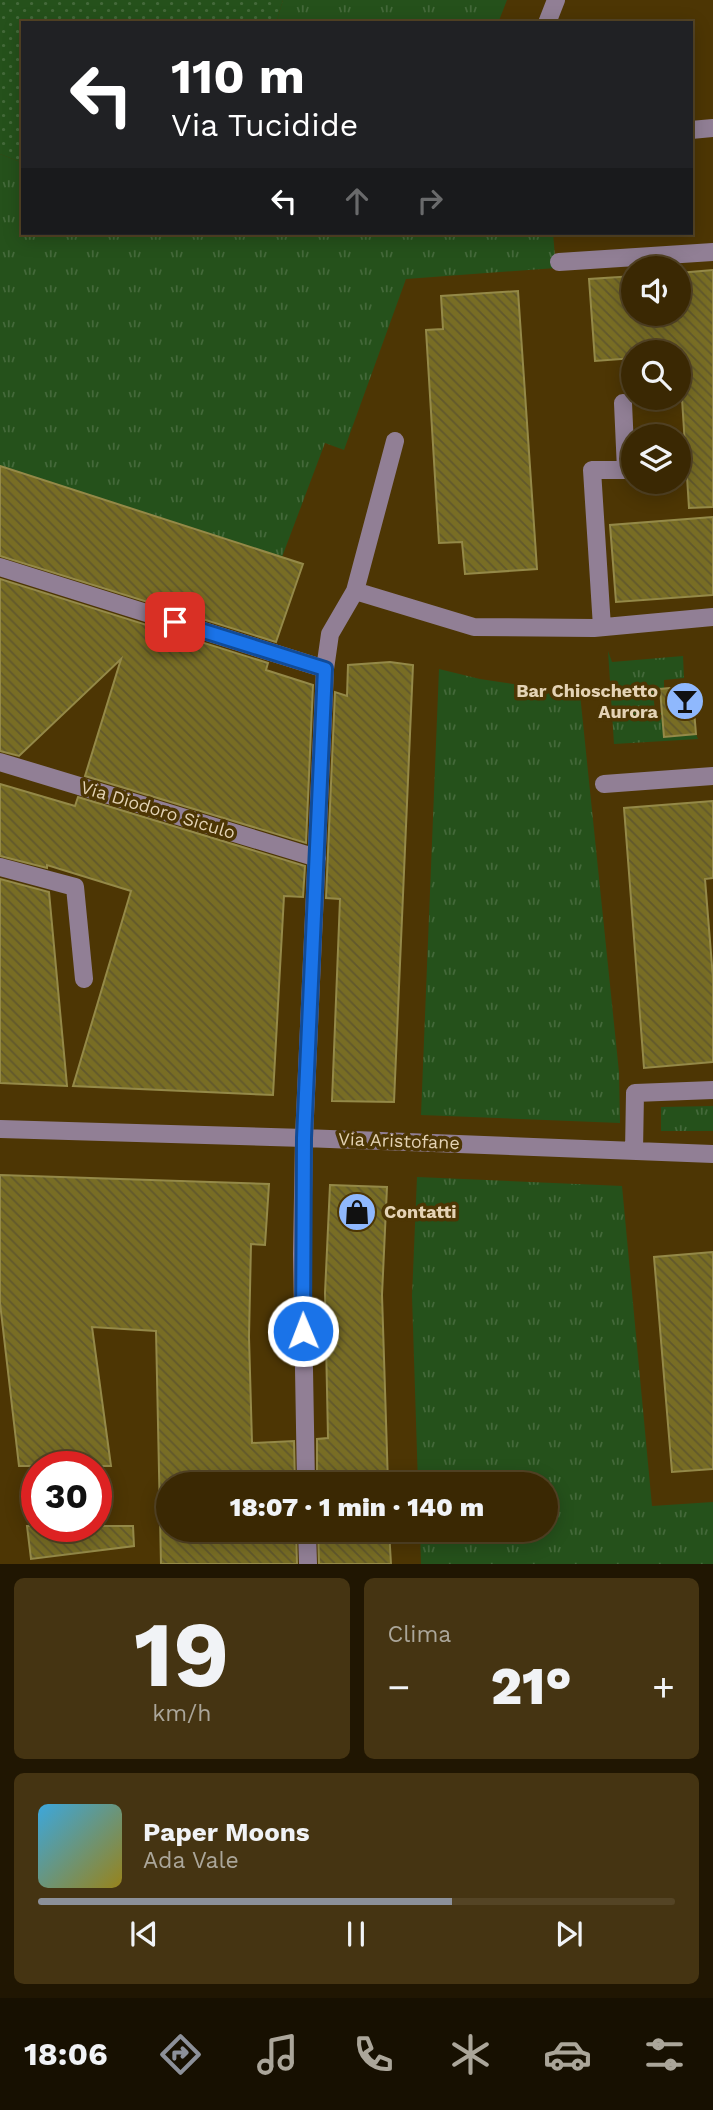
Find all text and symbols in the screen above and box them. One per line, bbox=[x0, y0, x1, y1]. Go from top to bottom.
text: 110 m bbox=[171, 47, 305, 105]
icon: left bbox=[56, 49, 147, 140]
text: Via Tucidide bbox=[171, 106, 358, 144]
icon: left bbox=[265, 182, 303, 220]
icon: ahead bbox=[338, 182, 376, 220]
icon: right bbox=[411, 182, 449, 220]
map controls bbox=[621, 256, 691, 494]
button: sound bbox=[621, 256, 691, 326]
button: search bbox=[621, 340, 691, 410]
button: layers bbox=[621, 424, 691, 494]
pin bbox=[145, 592, 205, 652]
icon: arrive bbox=[156, 603, 194, 641]
place label: Bar Chioschetto Aurora bbox=[516, 680, 659, 722]
bar icon: Bar Chioschetto Aurora bbox=[664, 680, 706, 722]
street label: Via Diodoro Siculo bbox=[78, 776, 238, 843]
street label: Via Aristofane bbox=[338, 1128, 460, 1153]
shop icon: Contatti bbox=[336, 1191, 378, 1233]
place label: Contatti bbox=[384, 1201, 457, 1222]
position arrow bbox=[266, 1294, 340, 1368]
speed limit sign: 30 bbox=[21, 1451, 112, 1542]
text: 18:07 · 1 min · 140 m bbox=[230, 1492, 484, 1522]
text: 19 bbox=[134, 1601, 229, 1708]
text: Clima bbox=[388, 1621, 451, 1648]
text: 21° bbox=[491, 1656, 572, 1717]
text: − bbox=[388, 1665, 410, 1709]
text: + bbox=[652, 1665, 675, 1709]
text: km/h bbox=[152, 1700, 211, 1727]
text: Paper Moons bbox=[143, 1817, 310, 1847]
text: Ada Vale bbox=[143, 1847, 239, 1874]
icon: previous bbox=[125, 1915, 163, 1953]
icon: pause bbox=[337, 1915, 375, 1953]
icon: next bbox=[550, 1915, 588, 1953]
icon: directions bbox=[156, 2030, 205, 2079]
icon: music bbox=[253, 2030, 302, 2079]
icon: phone bbox=[349, 2030, 398, 2079]
icon: climate bbox=[446, 2030, 495, 2079]
icon: car bbox=[543, 2030, 592, 2079]
icon: filters bbox=[640, 2030, 689, 2079]
text: 18:06 bbox=[24, 2035, 108, 2073]

